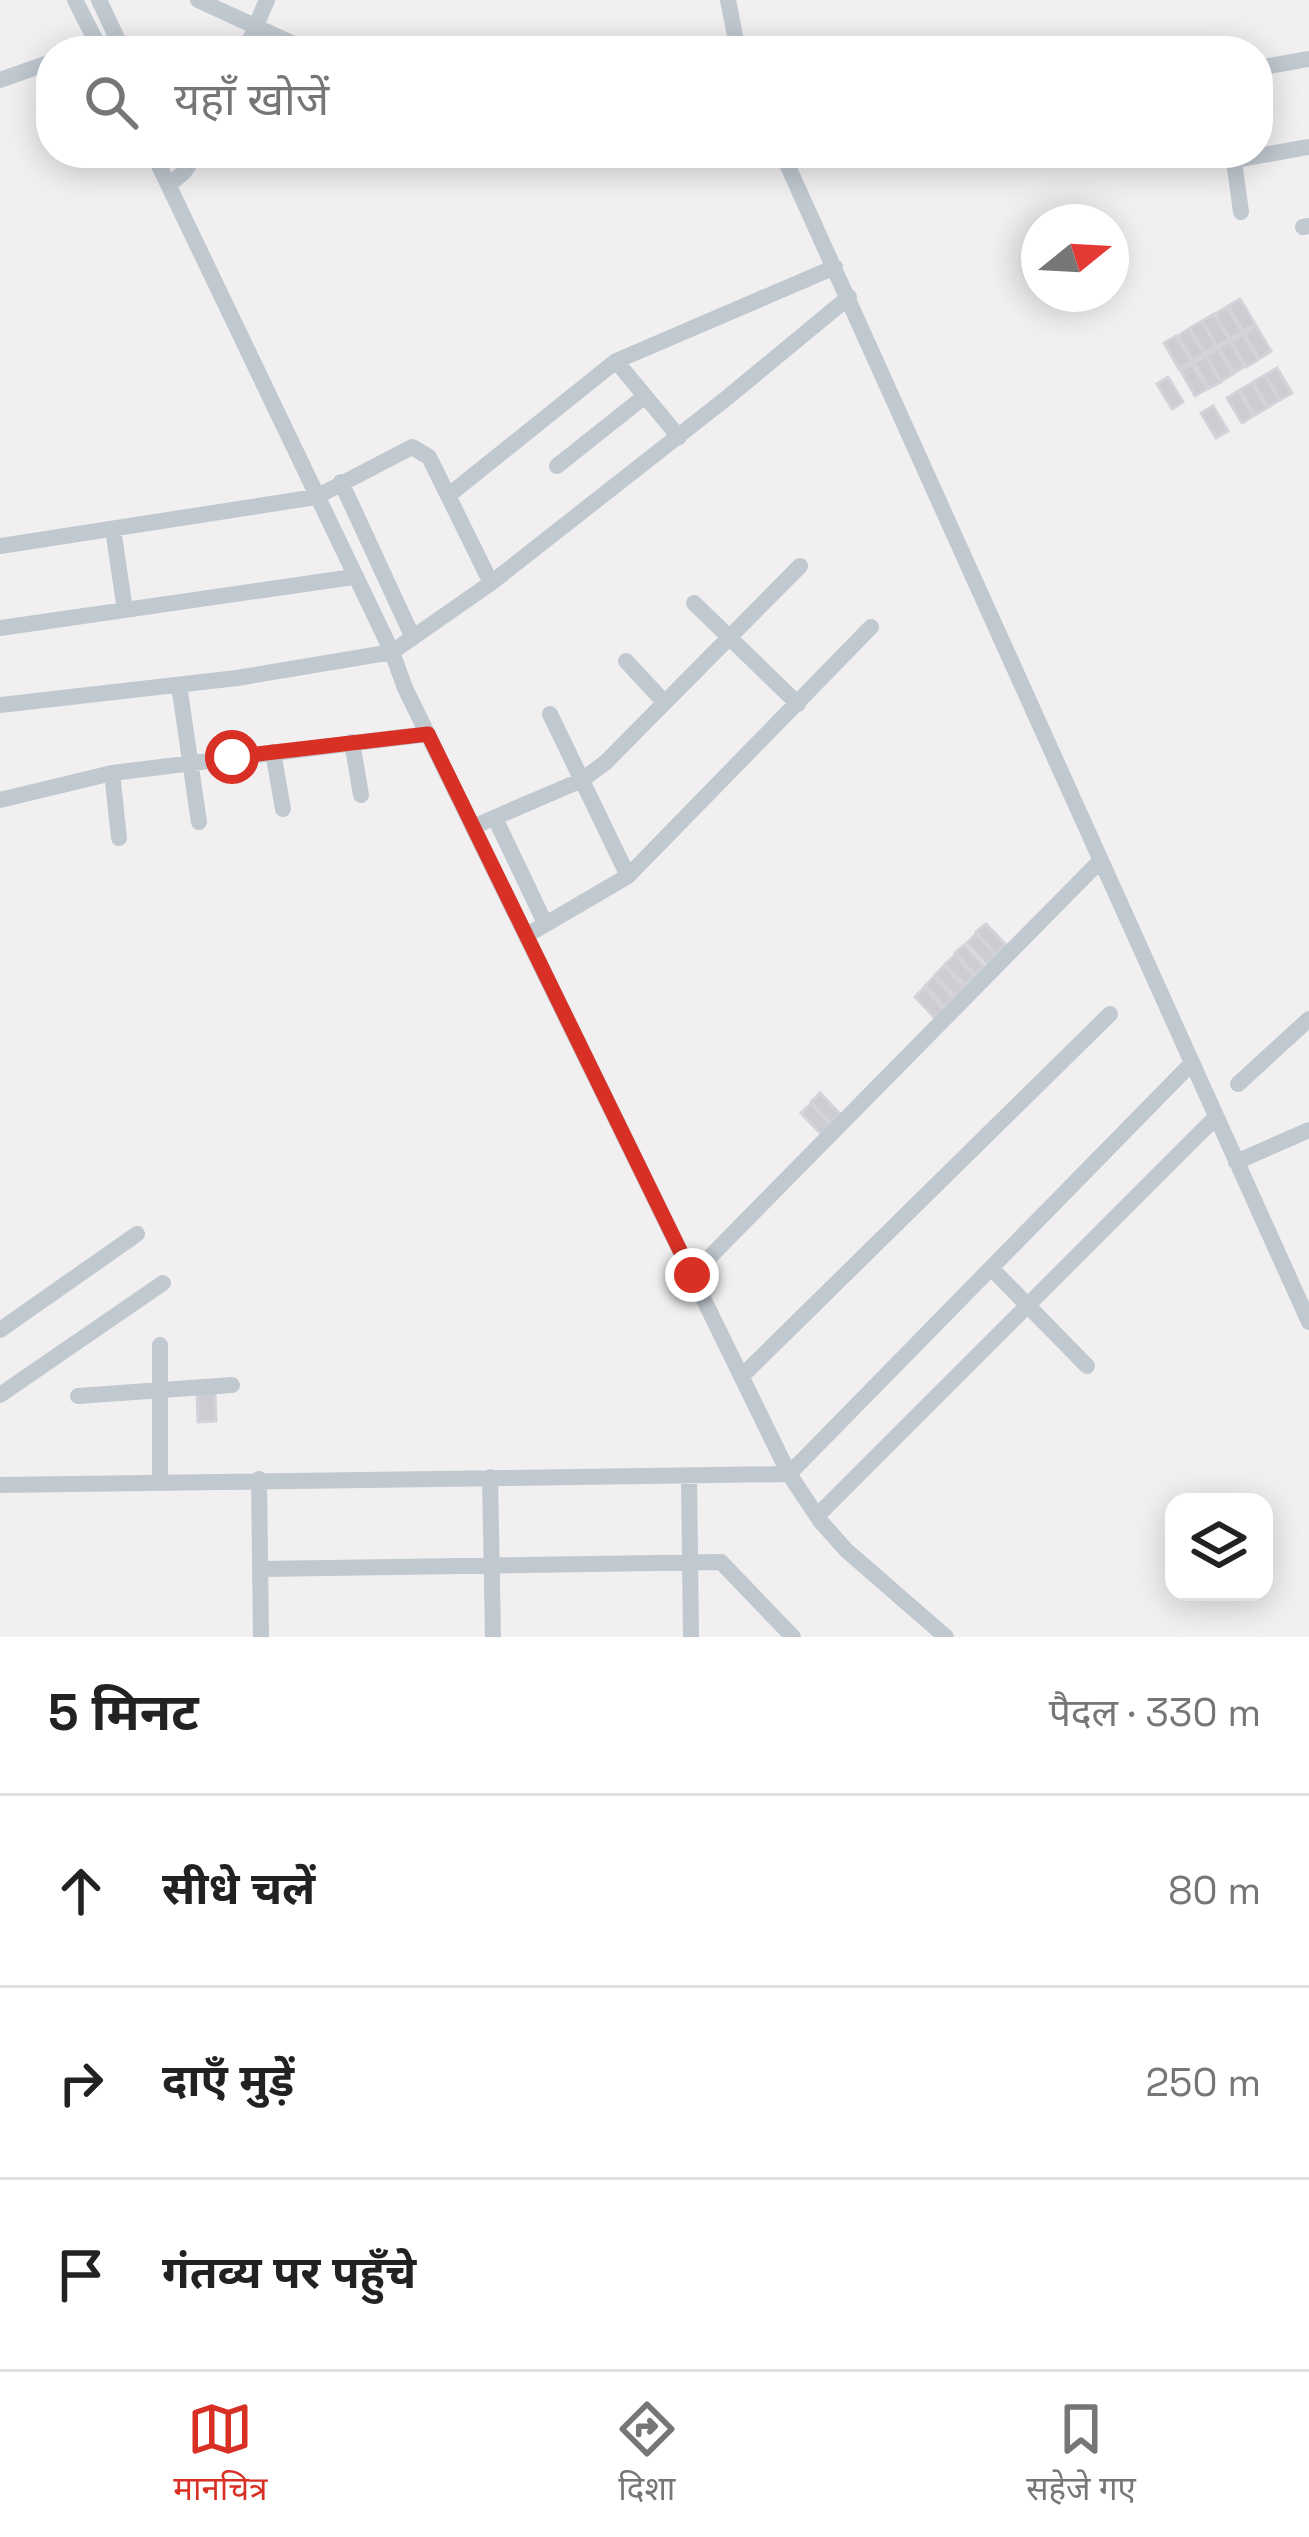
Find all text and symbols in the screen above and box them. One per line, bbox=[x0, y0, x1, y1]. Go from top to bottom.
search box bbox=[36, 36, 1273, 168]
icon: search bbox=[78, 69, 144, 135]
text: यहाँ खोजें bbox=[174, 71, 329, 128]
north arrow bbox=[1021, 204, 1129, 312]
route start bbox=[205, 730, 259, 784]
route end bbox=[665, 1248, 719, 1302]
map controls bbox=[1165, 1493, 1273, 1601]
button: layers bbox=[1165, 1493, 1273, 1601]
text: 5 मिनट bbox=[48, 1680, 199, 1745]
text: पैदल · 330 m bbox=[1049, 1688, 1261, 1737]
icon: ahead bbox=[48, 1858, 114, 1924]
text: सीधे चलें bbox=[162, 1860, 315, 1917]
text: 80 m bbox=[1168, 1866, 1261, 1915]
icon: right bbox=[48, 2050, 114, 2116]
text: दाएँ मुड़ें bbox=[162, 2052, 294, 2109]
text: 250 m bbox=[1146, 2058, 1261, 2107]
icon: arrive bbox=[48, 2242, 114, 2308]
text: गंतव्य पर पहुँचे bbox=[162, 2244, 416, 2301]
tab: मानचित्र bbox=[173, 2396, 268, 2513]
tab: दिशा bbox=[614, 2396, 680, 2513]
tab: सहेजे गए bbox=[1026, 2396, 1136, 2513]

